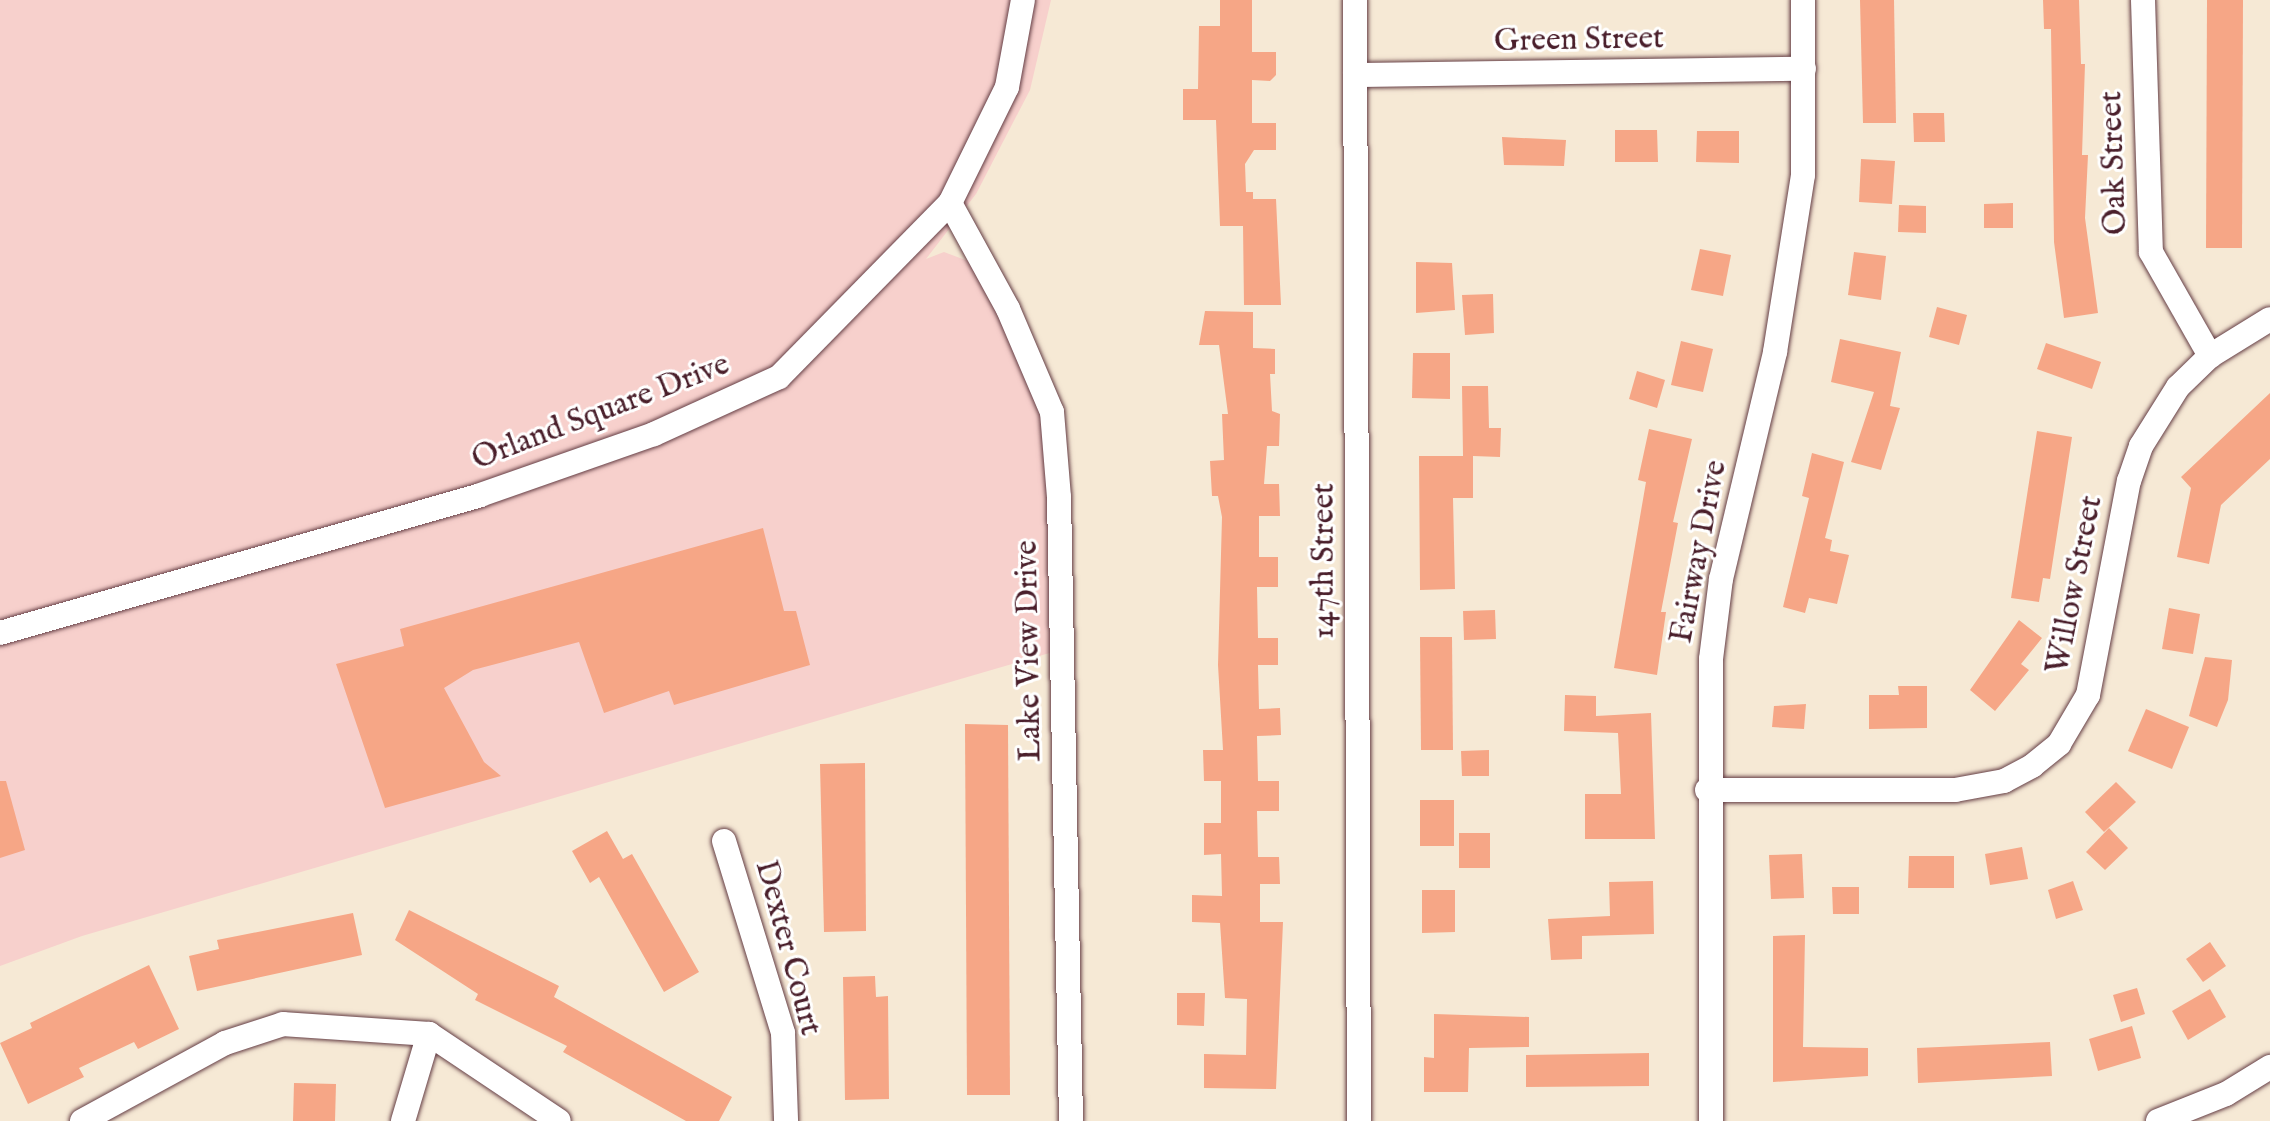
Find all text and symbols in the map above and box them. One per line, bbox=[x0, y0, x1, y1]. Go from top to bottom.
street label: Green Street bbox=[1494, 20, 1664, 62]
street label: Oak Street bbox=[2093, 90, 2137, 236]
street label: Orland Square Drive bbox=[467, 346, 735, 480]
street label: Fairway Drive bbox=[1663, 457, 1737, 647]
street label: 147th Street bbox=[1306, 483, 1344, 639]
street label: Willow Street bbox=[2040, 493, 2112, 677]
street label: Lake View Drive bbox=[1009, 540, 1051, 762]
street label: Dexter Court bbox=[745, 856, 829, 1040]

